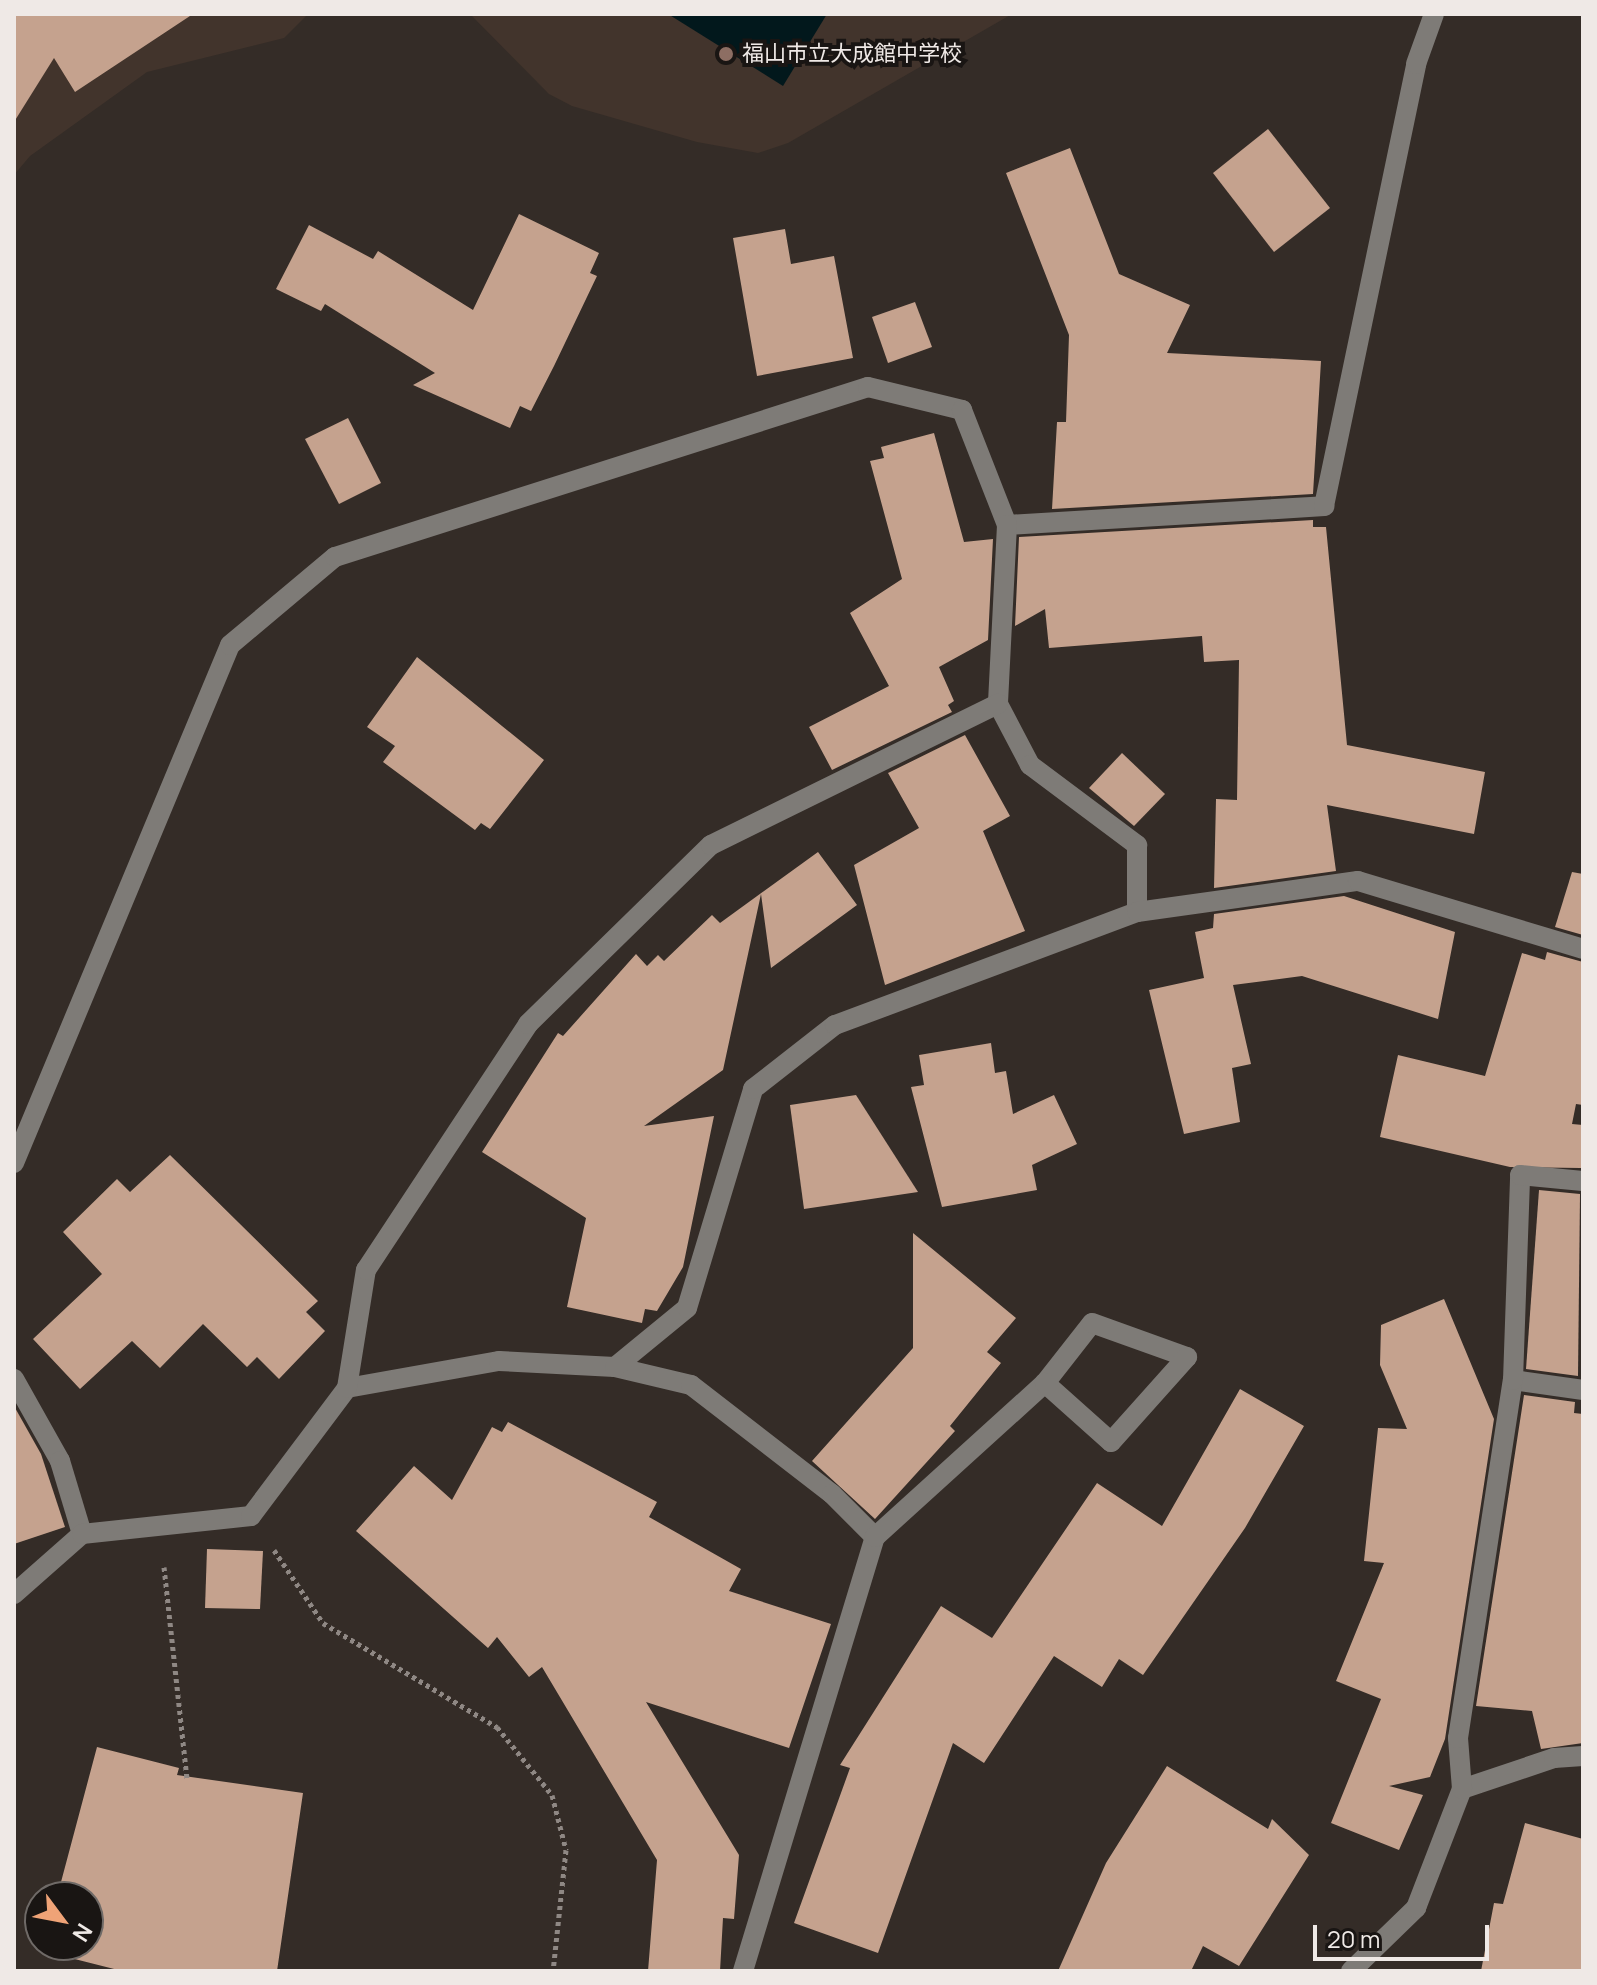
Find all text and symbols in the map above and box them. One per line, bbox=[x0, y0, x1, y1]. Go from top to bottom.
place label: 福山市立大成館中学校 bbox=[742, 41, 962, 67]
marker: 福山市立大成館中学校 bbox=[717, 45, 735, 63]
north arrow bbox=[24, 1881, 104, 1961]
scale bar bbox=[1317, 1909, 1493, 1959]
text: N bbox=[66, 1918, 100, 1947]
text: 20 m bbox=[1327, 1922, 1380, 1955]

